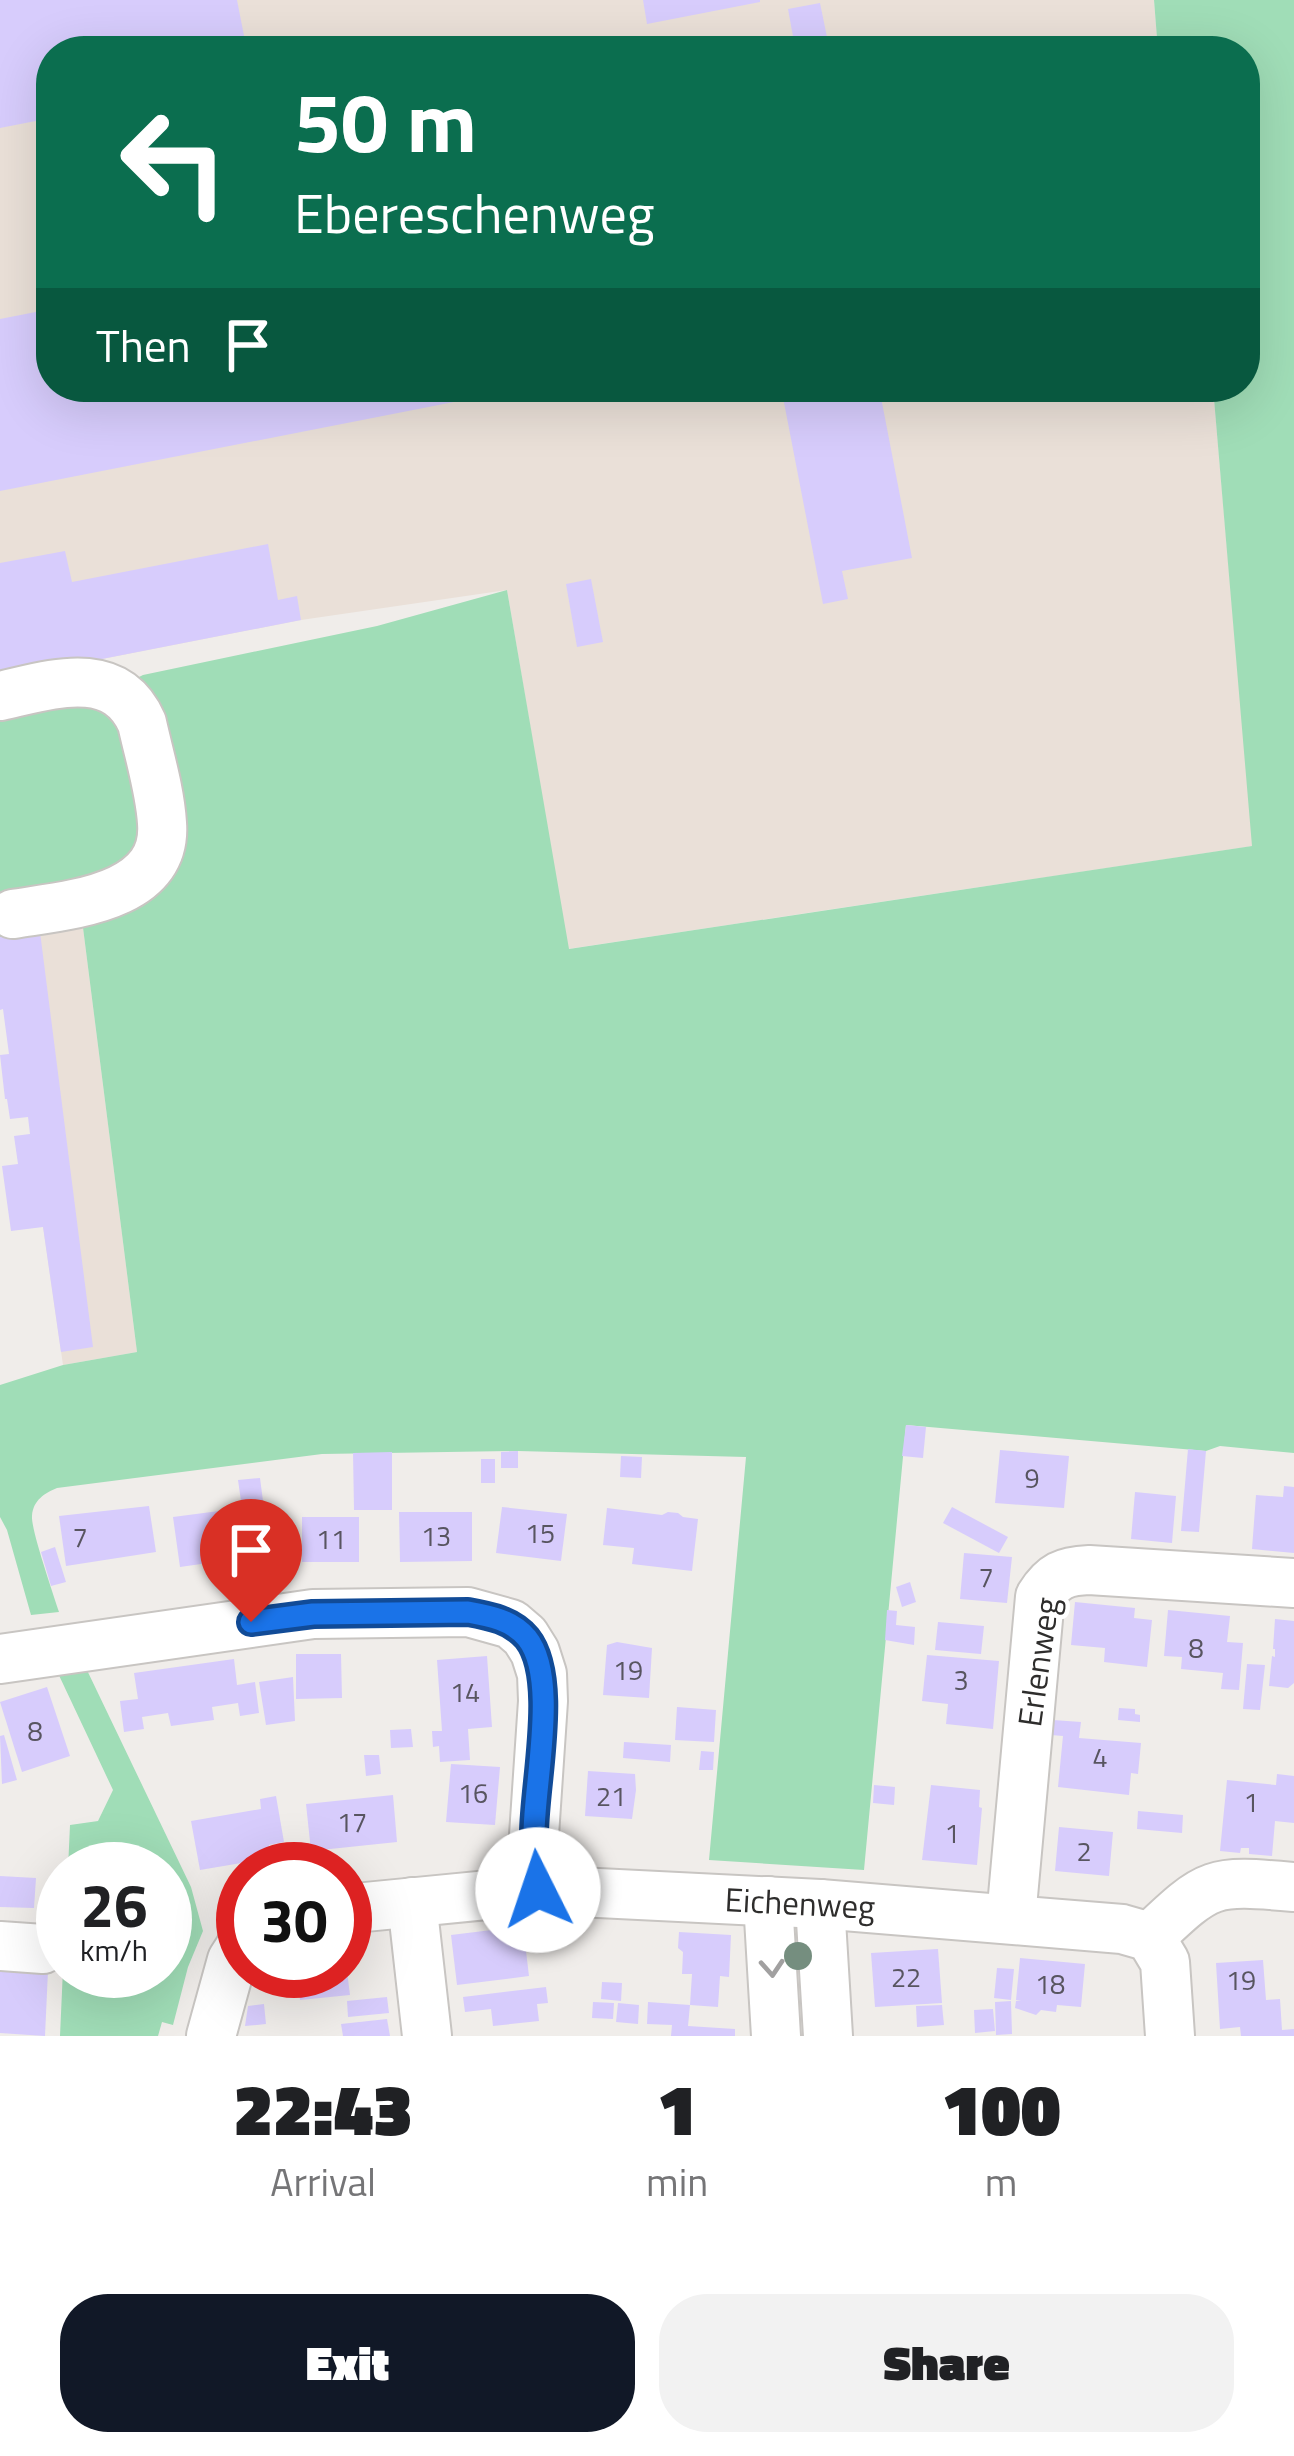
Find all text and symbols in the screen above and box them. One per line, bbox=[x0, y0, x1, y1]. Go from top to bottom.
text: 50 m bbox=[294, 57, 477, 185]
icon: left bbox=[96, 84, 252, 240]
text: Ebereschenweg bbox=[294, 172, 655, 254]
text: Then bbox=[96, 311, 191, 379]
icon: arrive bbox=[215, 312, 281, 378]
house number: 9 bbox=[1024, 1457, 1040, 1498]
pin bbox=[200, 1499, 302, 1622]
house number: 15 bbox=[525, 1512, 555, 1553]
house number: 13 bbox=[421, 1515, 451, 1556]
house number: 7 bbox=[72, 1516, 88, 1557]
icon: arrive bbox=[218, 1517, 284, 1583]
house number: 11 bbox=[316, 1518, 346, 1559]
house number: 7 bbox=[978, 1556, 994, 1597]
street label: Erlenweg bbox=[1004, 1594, 1072, 1730]
house number: 8 bbox=[1188, 1627, 1204, 1668]
house number: 19 bbox=[613, 1649, 643, 1690]
house number: 3 bbox=[953, 1659, 969, 1700]
house number: 14 bbox=[450, 1671, 480, 1712]
house number: 8 bbox=[27, 1710, 43, 1751]
house number: 4 bbox=[1092, 1736, 1108, 1777]
house number: 16 bbox=[458, 1772, 488, 1813]
house number: 21 bbox=[596, 1775, 626, 1816]
house number: 1 bbox=[1243, 1781, 1259, 1822]
house number: 17 bbox=[337, 1801, 367, 1842]
house number: 1 bbox=[944, 1812, 960, 1853]
position arrow bbox=[475, 1827, 601, 1953]
house number: 2 bbox=[1076, 1830, 1092, 1871]
speed limit sign: 30 bbox=[216, 1842, 372, 1998]
text: 26 bbox=[80, 1859, 148, 1950]
street label: Eichenweg bbox=[724, 1874, 876, 1932]
text: km/h bbox=[80, 1927, 148, 1973]
house number: 22 bbox=[891, 1956, 921, 1997]
one-way arrow bbox=[759, 1959, 785, 1978]
house number: 19 bbox=[1226, 1959, 1256, 2000]
house number: 18 bbox=[1035, 1963, 1065, 2004]
text: 22:43 bbox=[233, 2053, 413, 2163]
text: 1 bbox=[657, 2053, 697, 2163]
text: 100 bbox=[942, 2053, 1061, 2163]
text: Arrival bbox=[270, 2152, 376, 2211]
text: min bbox=[646, 2152, 708, 2211]
text: m bbox=[985, 2152, 1017, 2211]
button: Exit bbox=[60, 2294, 635, 2432]
button: Share bbox=[659, 2294, 1234, 2432]

